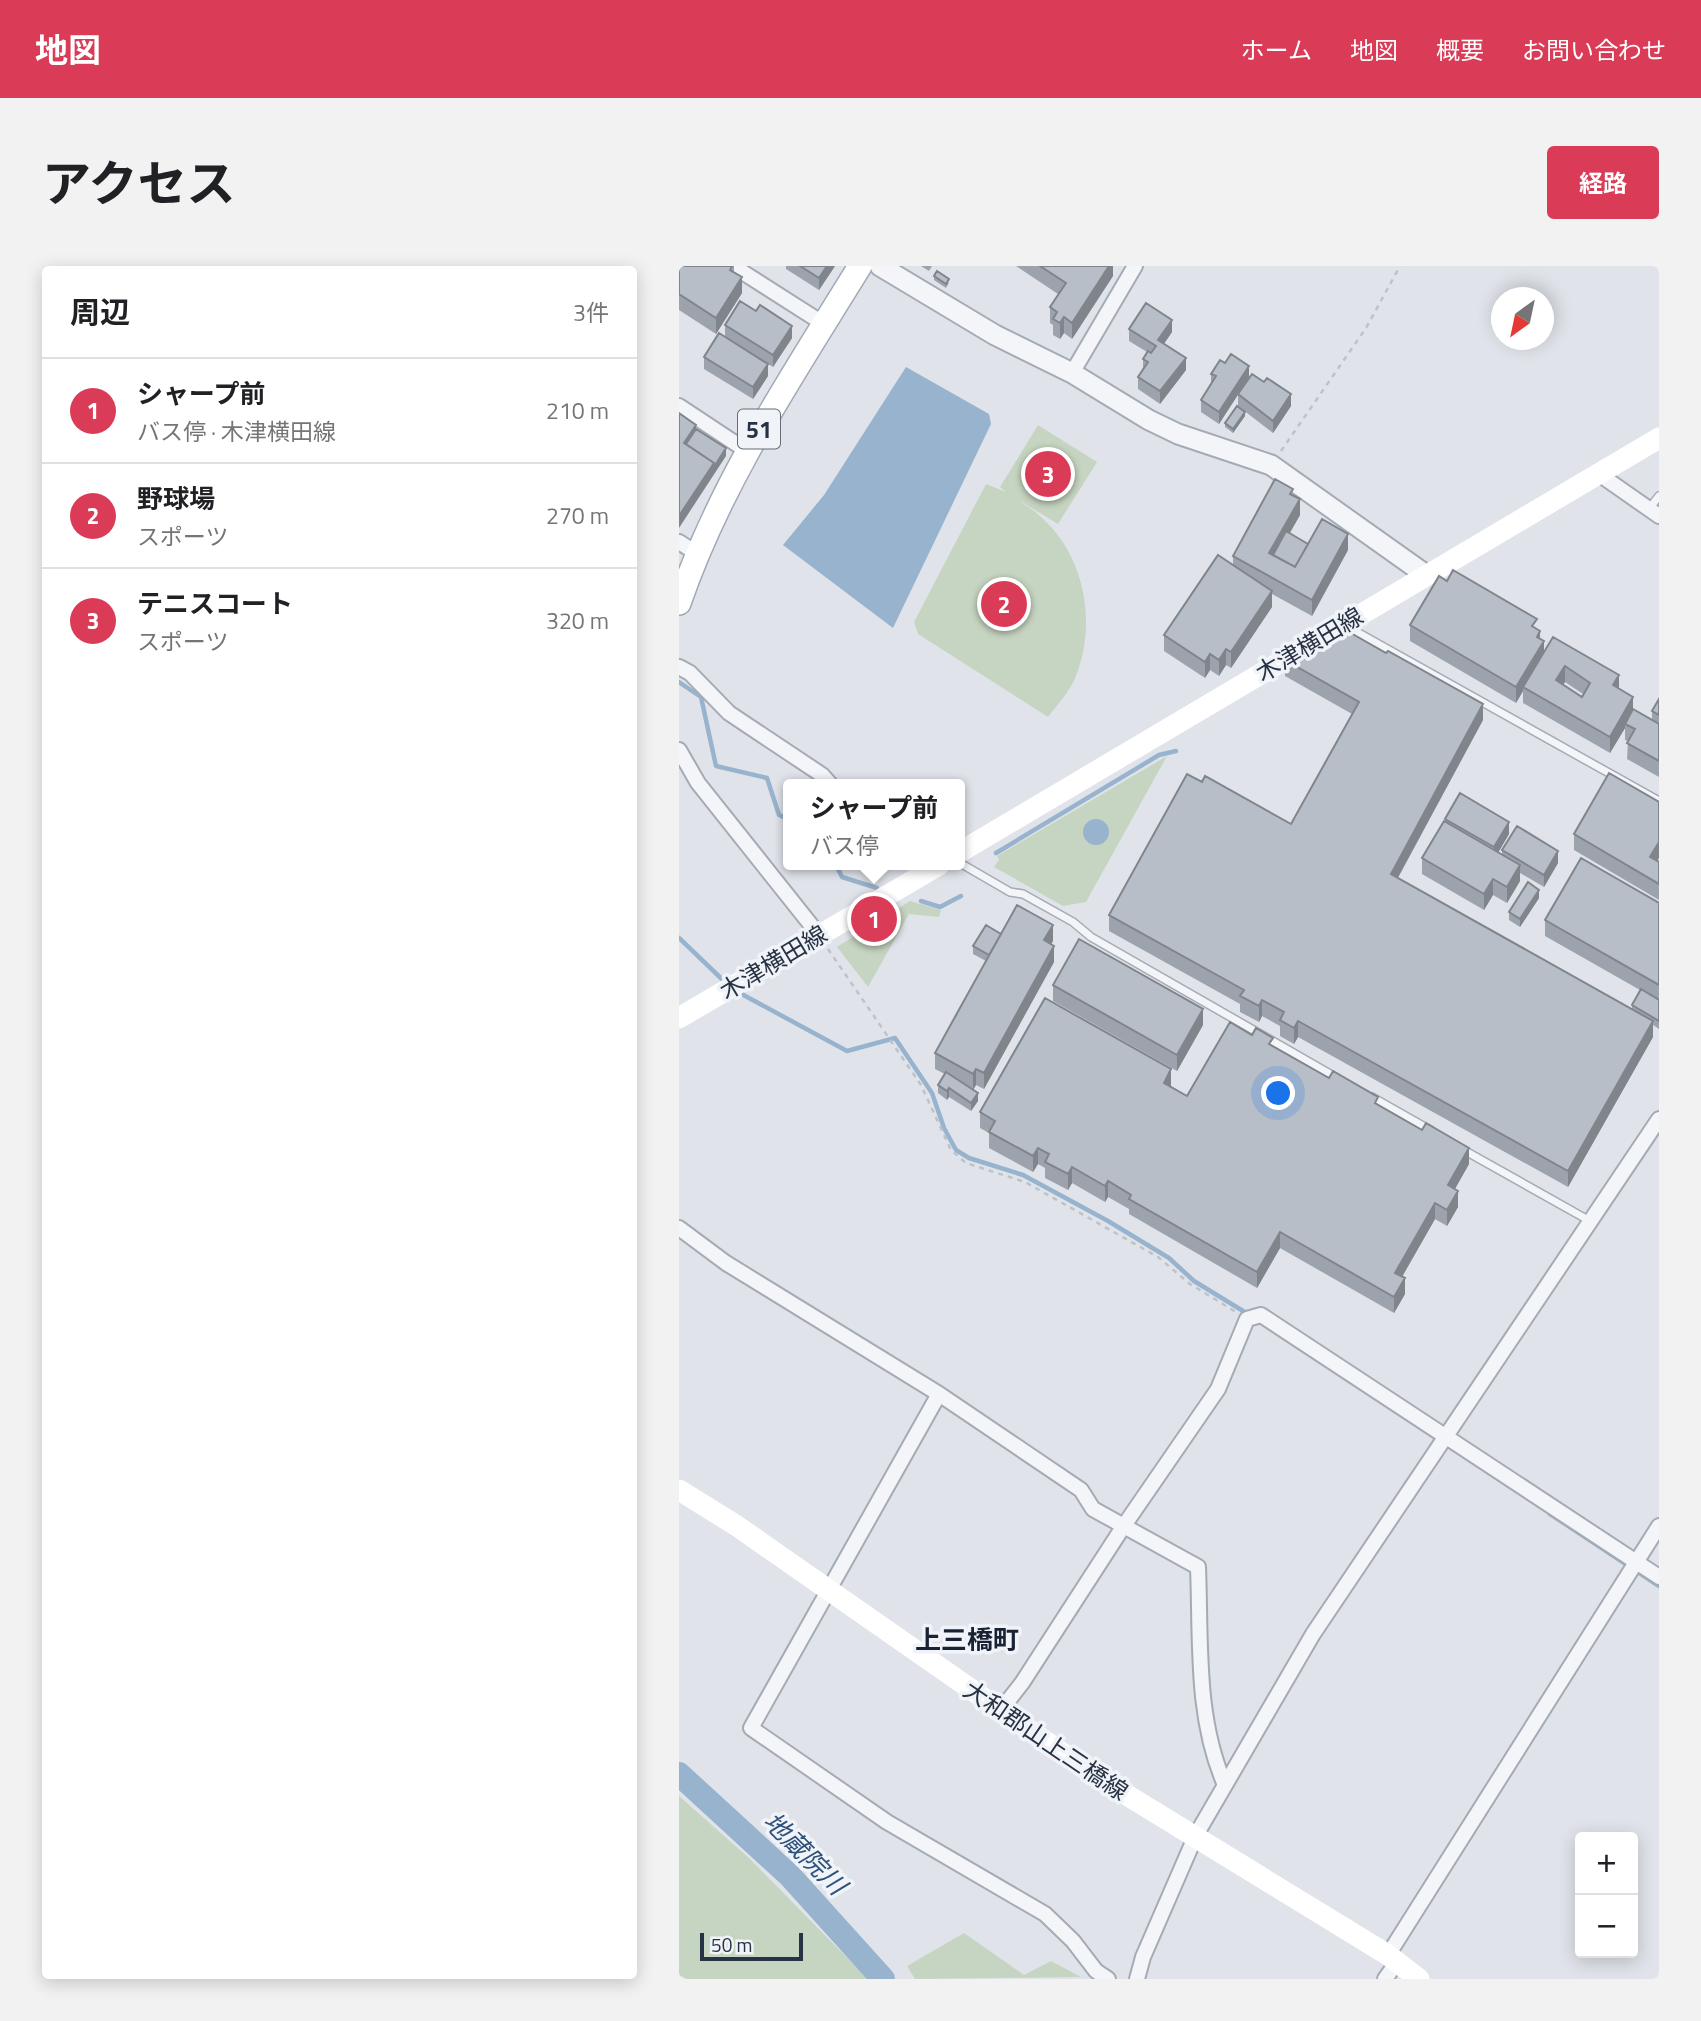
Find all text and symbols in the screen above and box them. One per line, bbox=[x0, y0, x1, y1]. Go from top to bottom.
text: 地図 bbox=[35, 25, 101, 75]
text: ホーム bbox=[1241, 32, 1312, 68]
text: 地図 bbox=[1350, 32, 1398, 68]
text: 概要 bbox=[1436, 32, 1484, 68]
text: お問い合わせ bbox=[1522, 32, 1666, 68]
text: アクセス bbox=[42, 145, 236, 220]
button: 経路 bbox=[1547, 146, 1659, 219]
north arrow bbox=[1491, 287, 1554, 350]
text: 周辺 bbox=[70, 289, 130, 335]
text: 3件 bbox=[573, 295, 609, 330]
text: シャープ前 bbox=[137, 374, 265, 413]
text: 1 bbox=[87, 393, 99, 428]
text: 210 m bbox=[546, 393, 609, 428]
road number: 51 bbox=[738, 410, 780, 448]
text: バス停 · 木津横田線 bbox=[137, 414, 336, 449]
pin: 3 bbox=[1025, 448, 1071, 500]
text: 野球場 bbox=[137, 479, 215, 518]
text: 2 bbox=[87, 498, 99, 533]
text: 270 m bbox=[546, 498, 609, 533]
text: スポーツ bbox=[137, 519, 229, 554]
pin: 2 bbox=[981, 578, 1027, 630]
text: テニスコート bbox=[137, 584, 293, 623]
street label: 木津横田線 bbox=[1248, 598, 1370, 690]
text: 3 bbox=[87, 603, 99, 638]
text: 320 m bbox=[546, 603, 609, 638]
text: スポーツ bbox=[137, 624, 229, 659]
popup bbox=[783, 779, 965, 870]
text: シャープ前 bbox=[810, 788, 938, 827]
text: バス停 bbox=[810, 828, 879, 863]
pin: 1 bbox=[851, 893, 897, 945]
street label: 木津横田線 bbox=[712, 916, 834, 1008]
your location bbox=[1261, 1076, 1295, 1110]
district label: 上三橋町 bbox=[915, 1620, 1019, 1659]
street label: 大和郡山上三橋線 bbox=[956, 1671, 1136, 1809]
water label: 地蔵院川 bbox=[754, 1802, 858, 1906]
map controls bbox=[1575, 1832, 1638, 1958]
button: + bbox=[1575, 1832, 1638, 1895]
button: − bbox=[1575, 1895, 1638, 1958]
scale bar bbox=[700, 1930, 803, 1962]
text: 50 m bbox=[711, 1930, 752, 1959]

